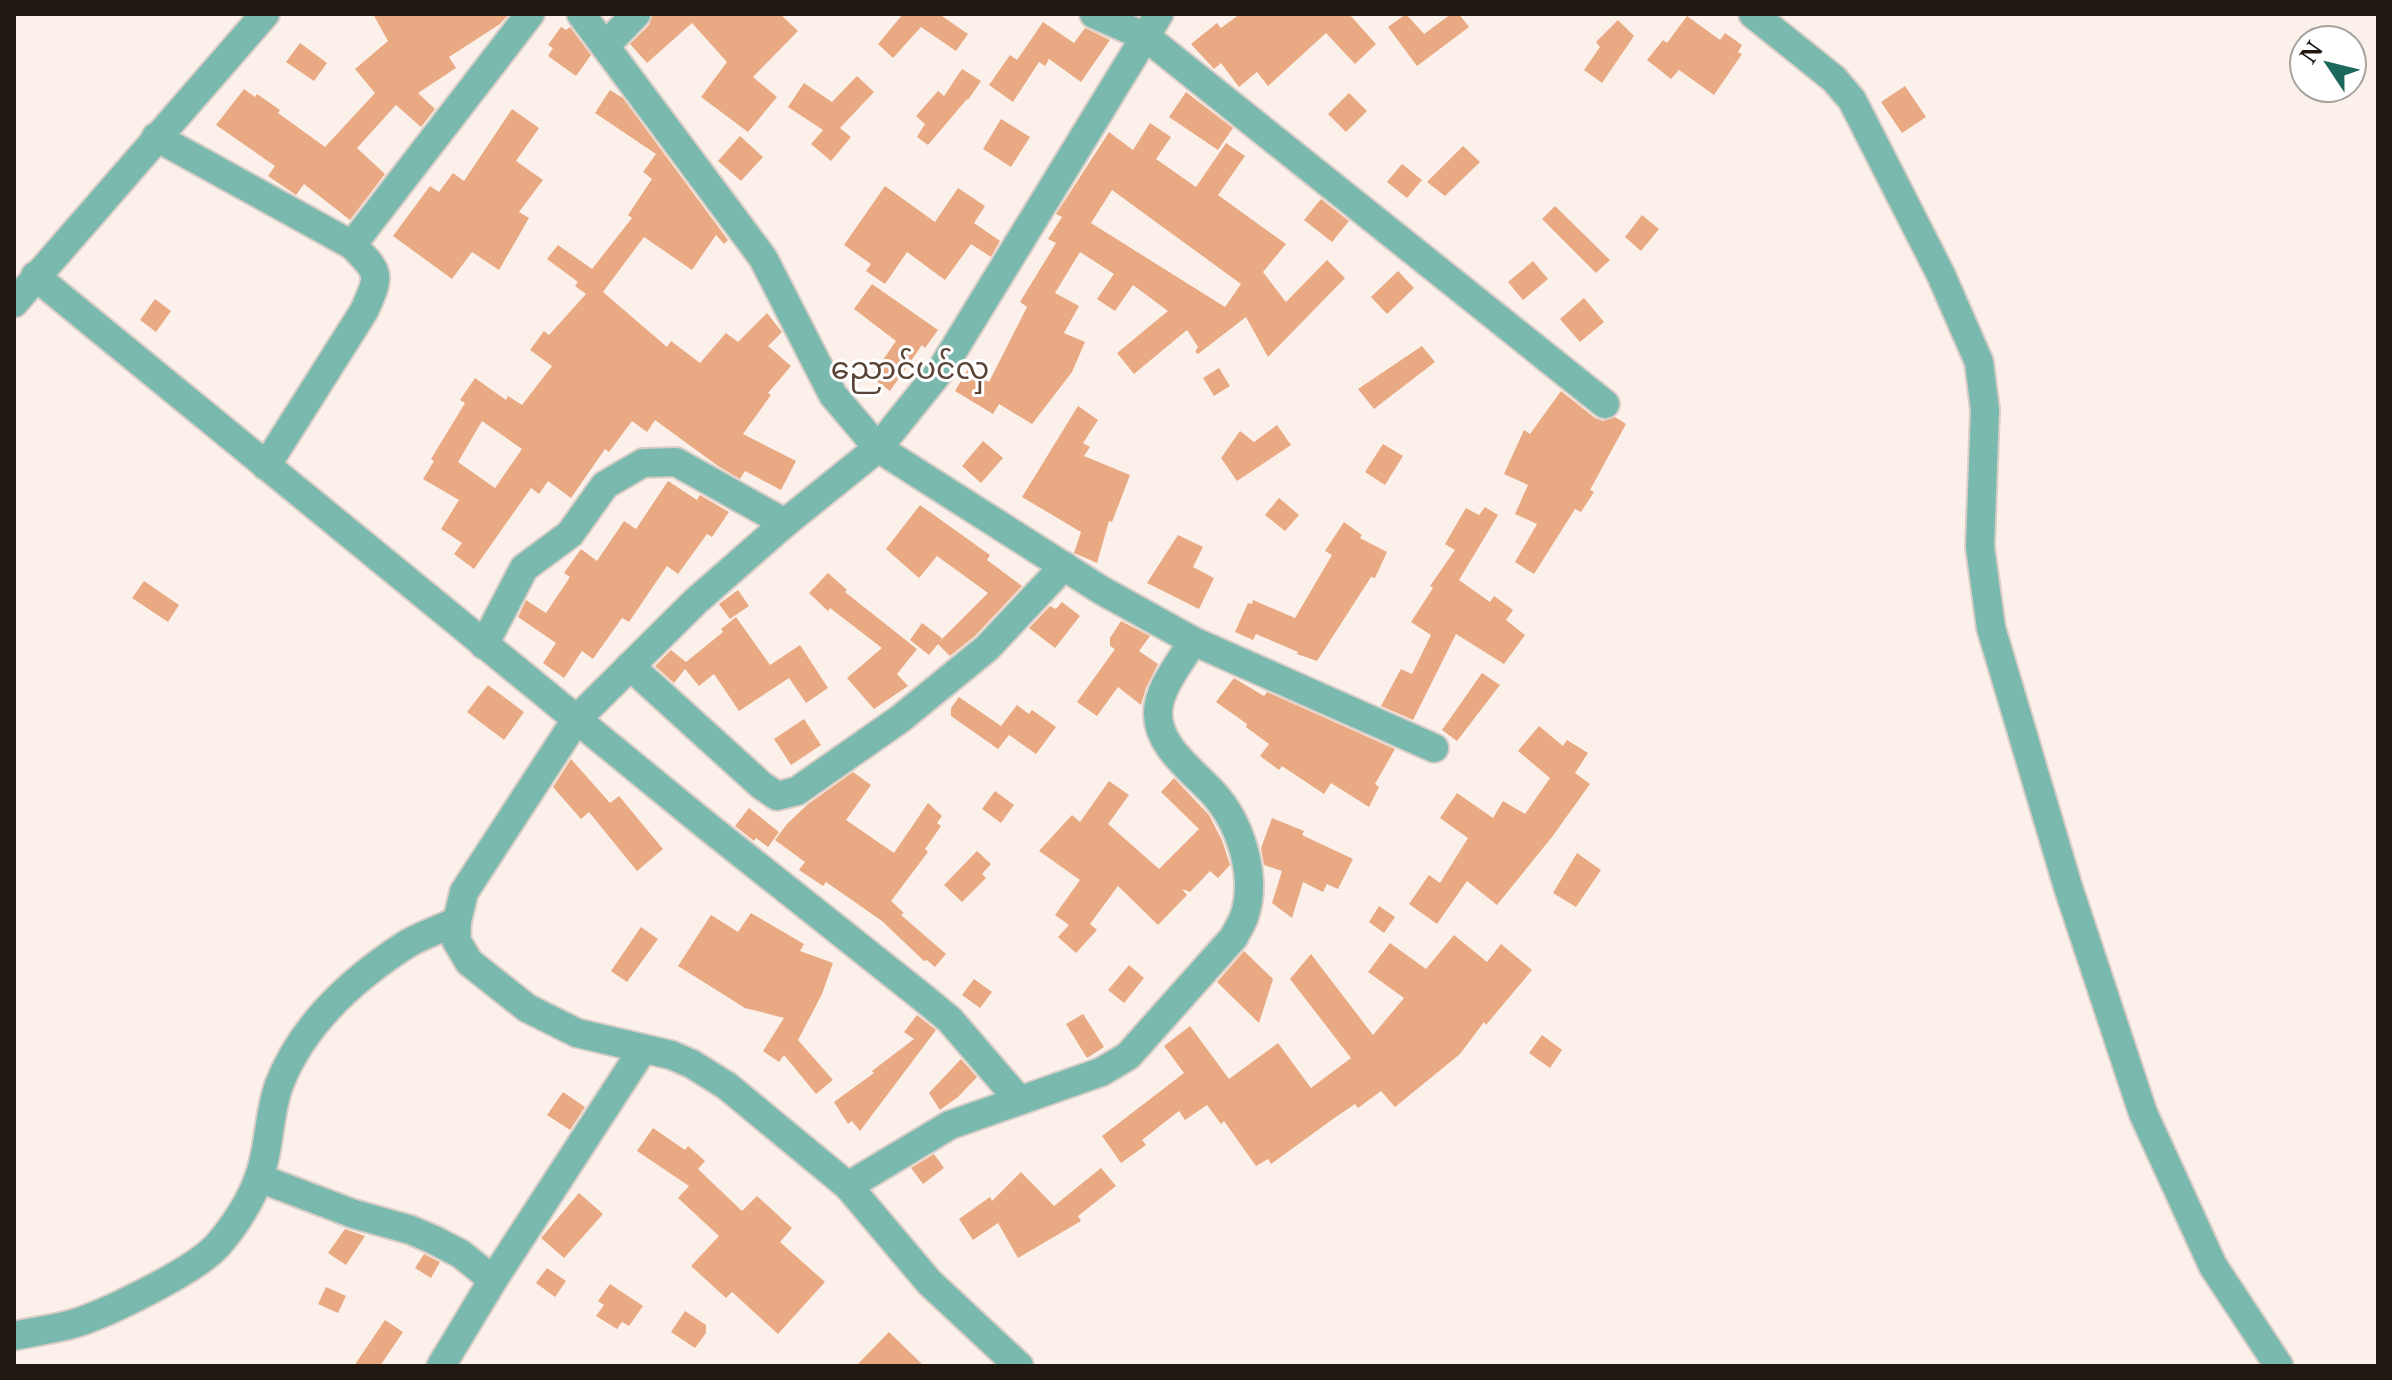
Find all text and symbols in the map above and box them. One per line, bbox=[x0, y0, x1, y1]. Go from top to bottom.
north arrow bbox=[2288, 24, 2368, 104]
text: N bbox=[2295, 36, 2329, 69]
district label: ညောင်ပင်လှ bbox=[831, 347, 989, 394]

